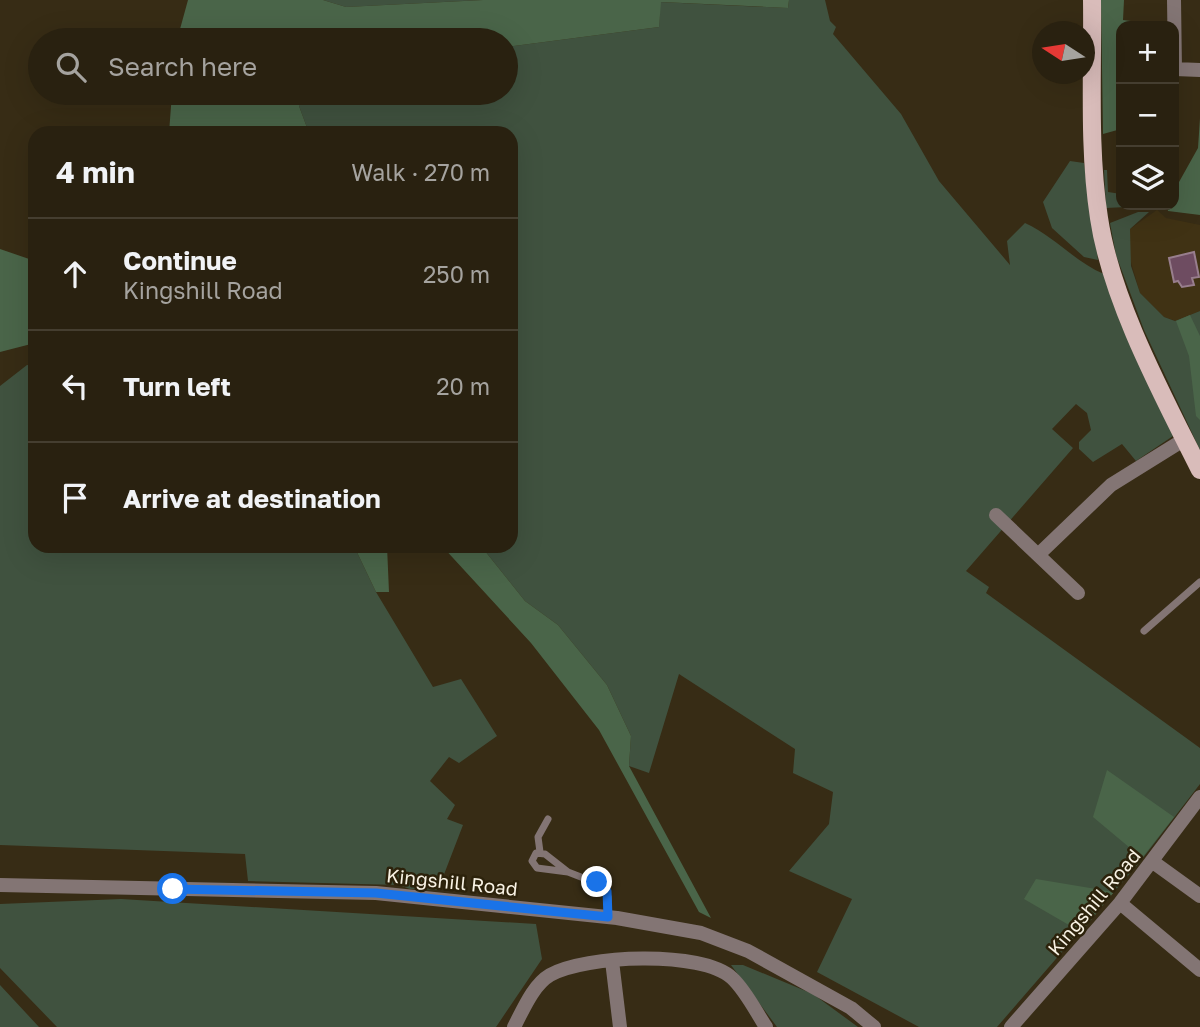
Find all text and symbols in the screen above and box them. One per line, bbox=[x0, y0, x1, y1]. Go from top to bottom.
north arrow bbox=[1032, 21, 1095, 84]
map controls bbox=[1116, 21, 1179, 210]
button: + bbox=[1116, 21, 1179, 84]
search box bbox=[28, 28, 518, 105]
icon: search bbox=[52, 48, 90, 86]
text: Search here bbox=[108, 51, 257, 82]
button: − bbox=[1116, 84, 1179, 147]
button: layers bbox=[1116, 147, 1179, 210]
text: 4 min bbox=[56, 154, 135, 190]
text: Walk · 270 m bbox=[351, 158, 490, 186]
text: Continue bbox=[123, 245, 237, 276]
icon: ahead bbox=[56, 255, 94, 293]
text: 250 m bbox=[423, 260, 490, 288]
text: Kingshill Road bbox=[123, 276, 283, 304]
icon: left bbox=[56, 367, 94, 405]
text: Turn left bbox=[123, 371, 231, 402]
text: 20 m bbox=[436, 372, 490, 400]
icon: arrive bbox=[56, 479, 94, 517]
text: Arrive at destination bbox=[123, 483, 381, 514]
street label: Kingshill Road bbox=[1042, 844, 1145, 960]
street label: Kingshill Road bbox=[385, 863, 519, 900]
route end bbox=[581, 866, 612, 897]
route start bbox=[157, 873, 188, 904]

